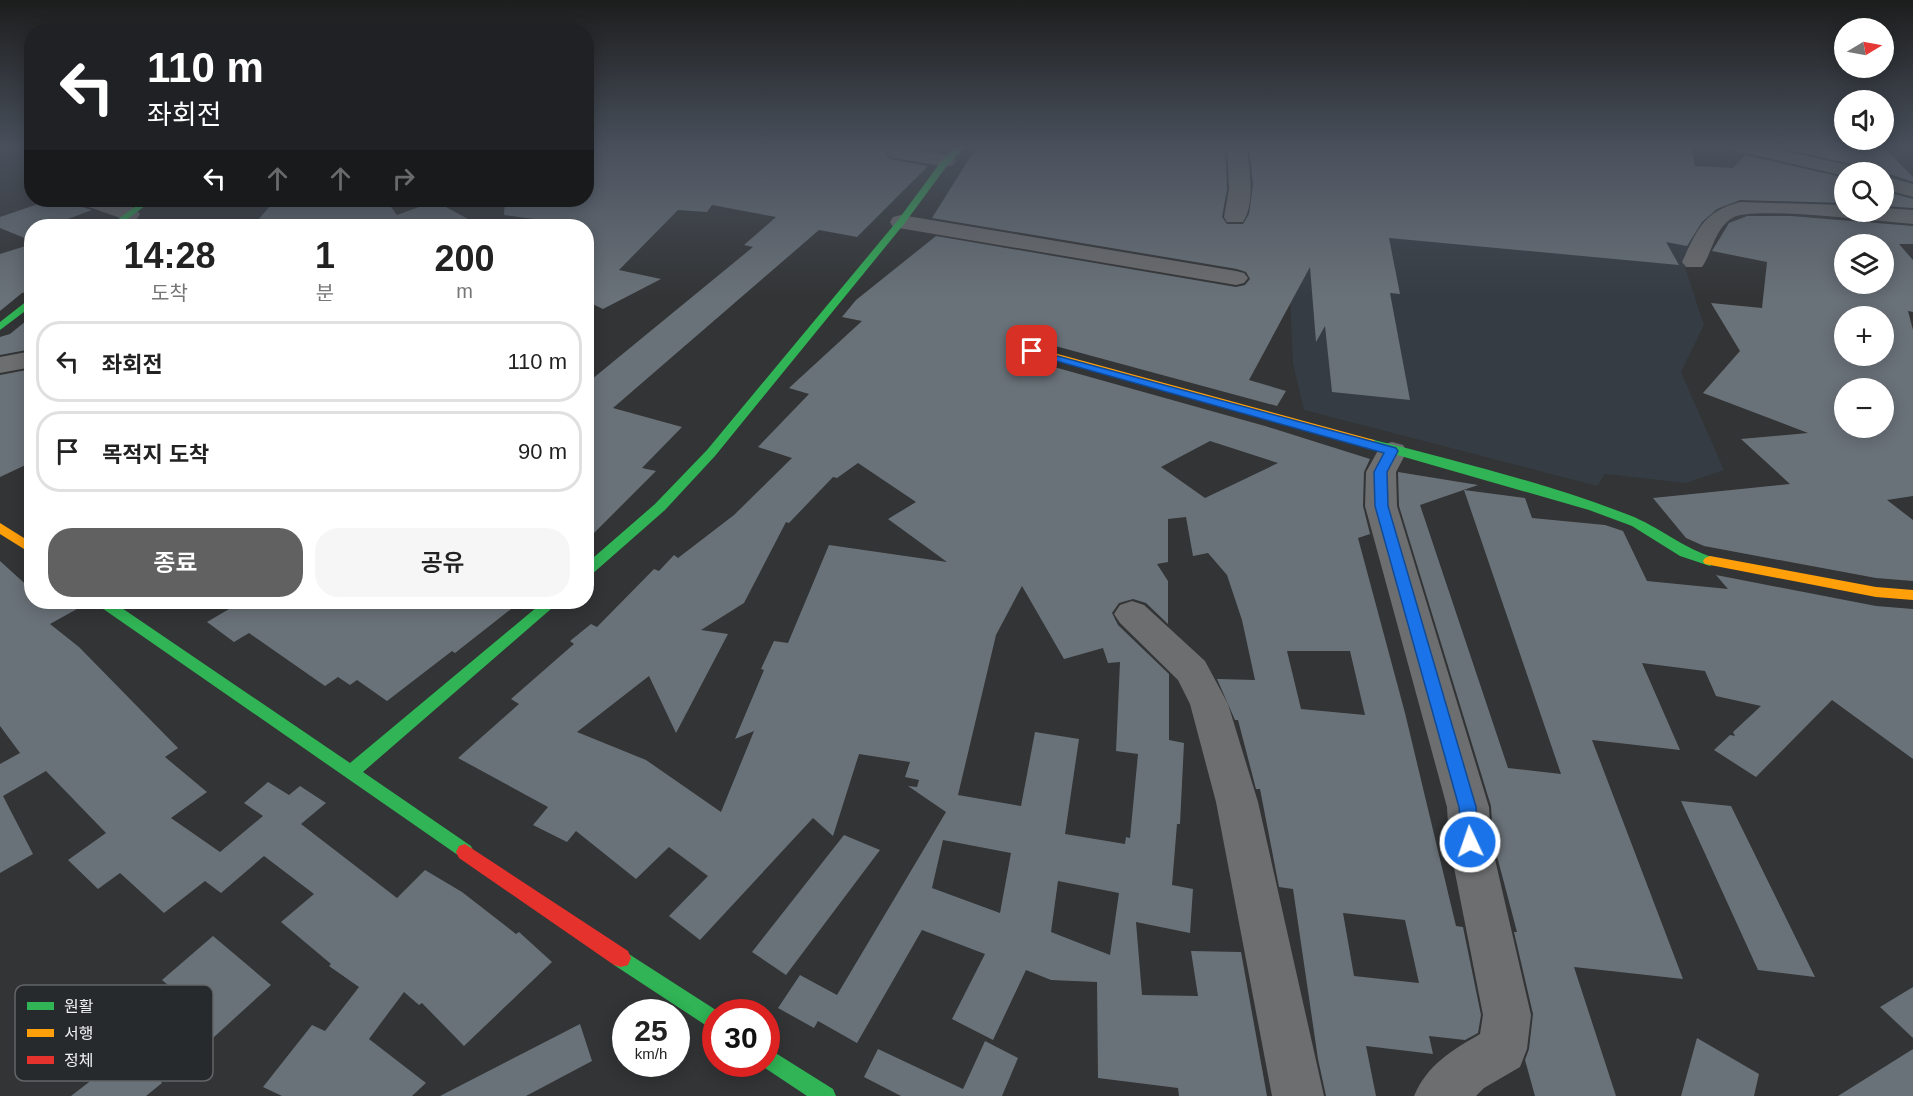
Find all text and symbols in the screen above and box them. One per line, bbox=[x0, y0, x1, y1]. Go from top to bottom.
north arrow bbox=[1834, 18, 1894, 78]
map controls bbox=[1834, 18, 1894, 438]
text: 110 m bbox=[147, 44, 264, 91]
icon: left bbox=[48, 48, 126, 126]
button: sound bbox=[1834, 90, 1894, 150]
text: 좌회전 bbox=[147, 100, 222, 130]
icon: left bbox=[198, 162, 231, 195]
icon: ahead bbox=[261, 162, 294, 195]
icon: ahead bbox=[324, 162, 357, 195]
icon: right bbox=[387, 162, 420, 195]
button: search bbox=[1834, 162, 1894, 222]
button: layers bbox=[1834, 234, 1894, 294]
text: 14:28 bbox=[123, 235, 216, 276]
text: 1 bbox=[315, 235, 335, 276]
text: 200 bbox=[434, 238, 495, 279]
text: m bbox=[456, 280, 473, 302]
text: 도착 bbox=[151, 282, 188, 304]
text: 분 bbox=[316, 282, 334, 304]
button: + bbox=[1834, 306, 1894, 366]
pin bbox=[1006, 325, 1057, 376]
icon: arrive bbox=[1015, 334, 1048, 367]
icon: left bbox=[51, 345, 84, 378]
text: 110 m bbox=[507, 349, 567, 374]
text: 좌회전 bbox=[102, 352, 163, 377]
button: − bbox=[1834, 378, 1894, 438]
icon: arrive bbox=[51, 435, 84, 468]
text: 90 m bbox=[518, 439, 567, 464]
text: 목적지 도착 bbox=[102, 442, 209, 467]
button: 종료 bbox=[48, 528, 303, 597]
button: 공유 bbox=[315, 528, 570, 597]
position arrow bbox=[1438, 810, 1502, 874]
legend bbox=[15, 985, 213, 1081]
text: 원활 bbox=[64, 998, 94, 1015]
speed limit sign: 30 bbox=[702, 999, 780, 1077]
text: 25 bbox=[634, 1014, 668, 1047]
text: 서행 bbox=[64, 1025, 93, 1042]
text: km/h bbox=[635, 1045, 667, 1062]
text: 정체 bbox=[64, 1052, 93, 1069]

